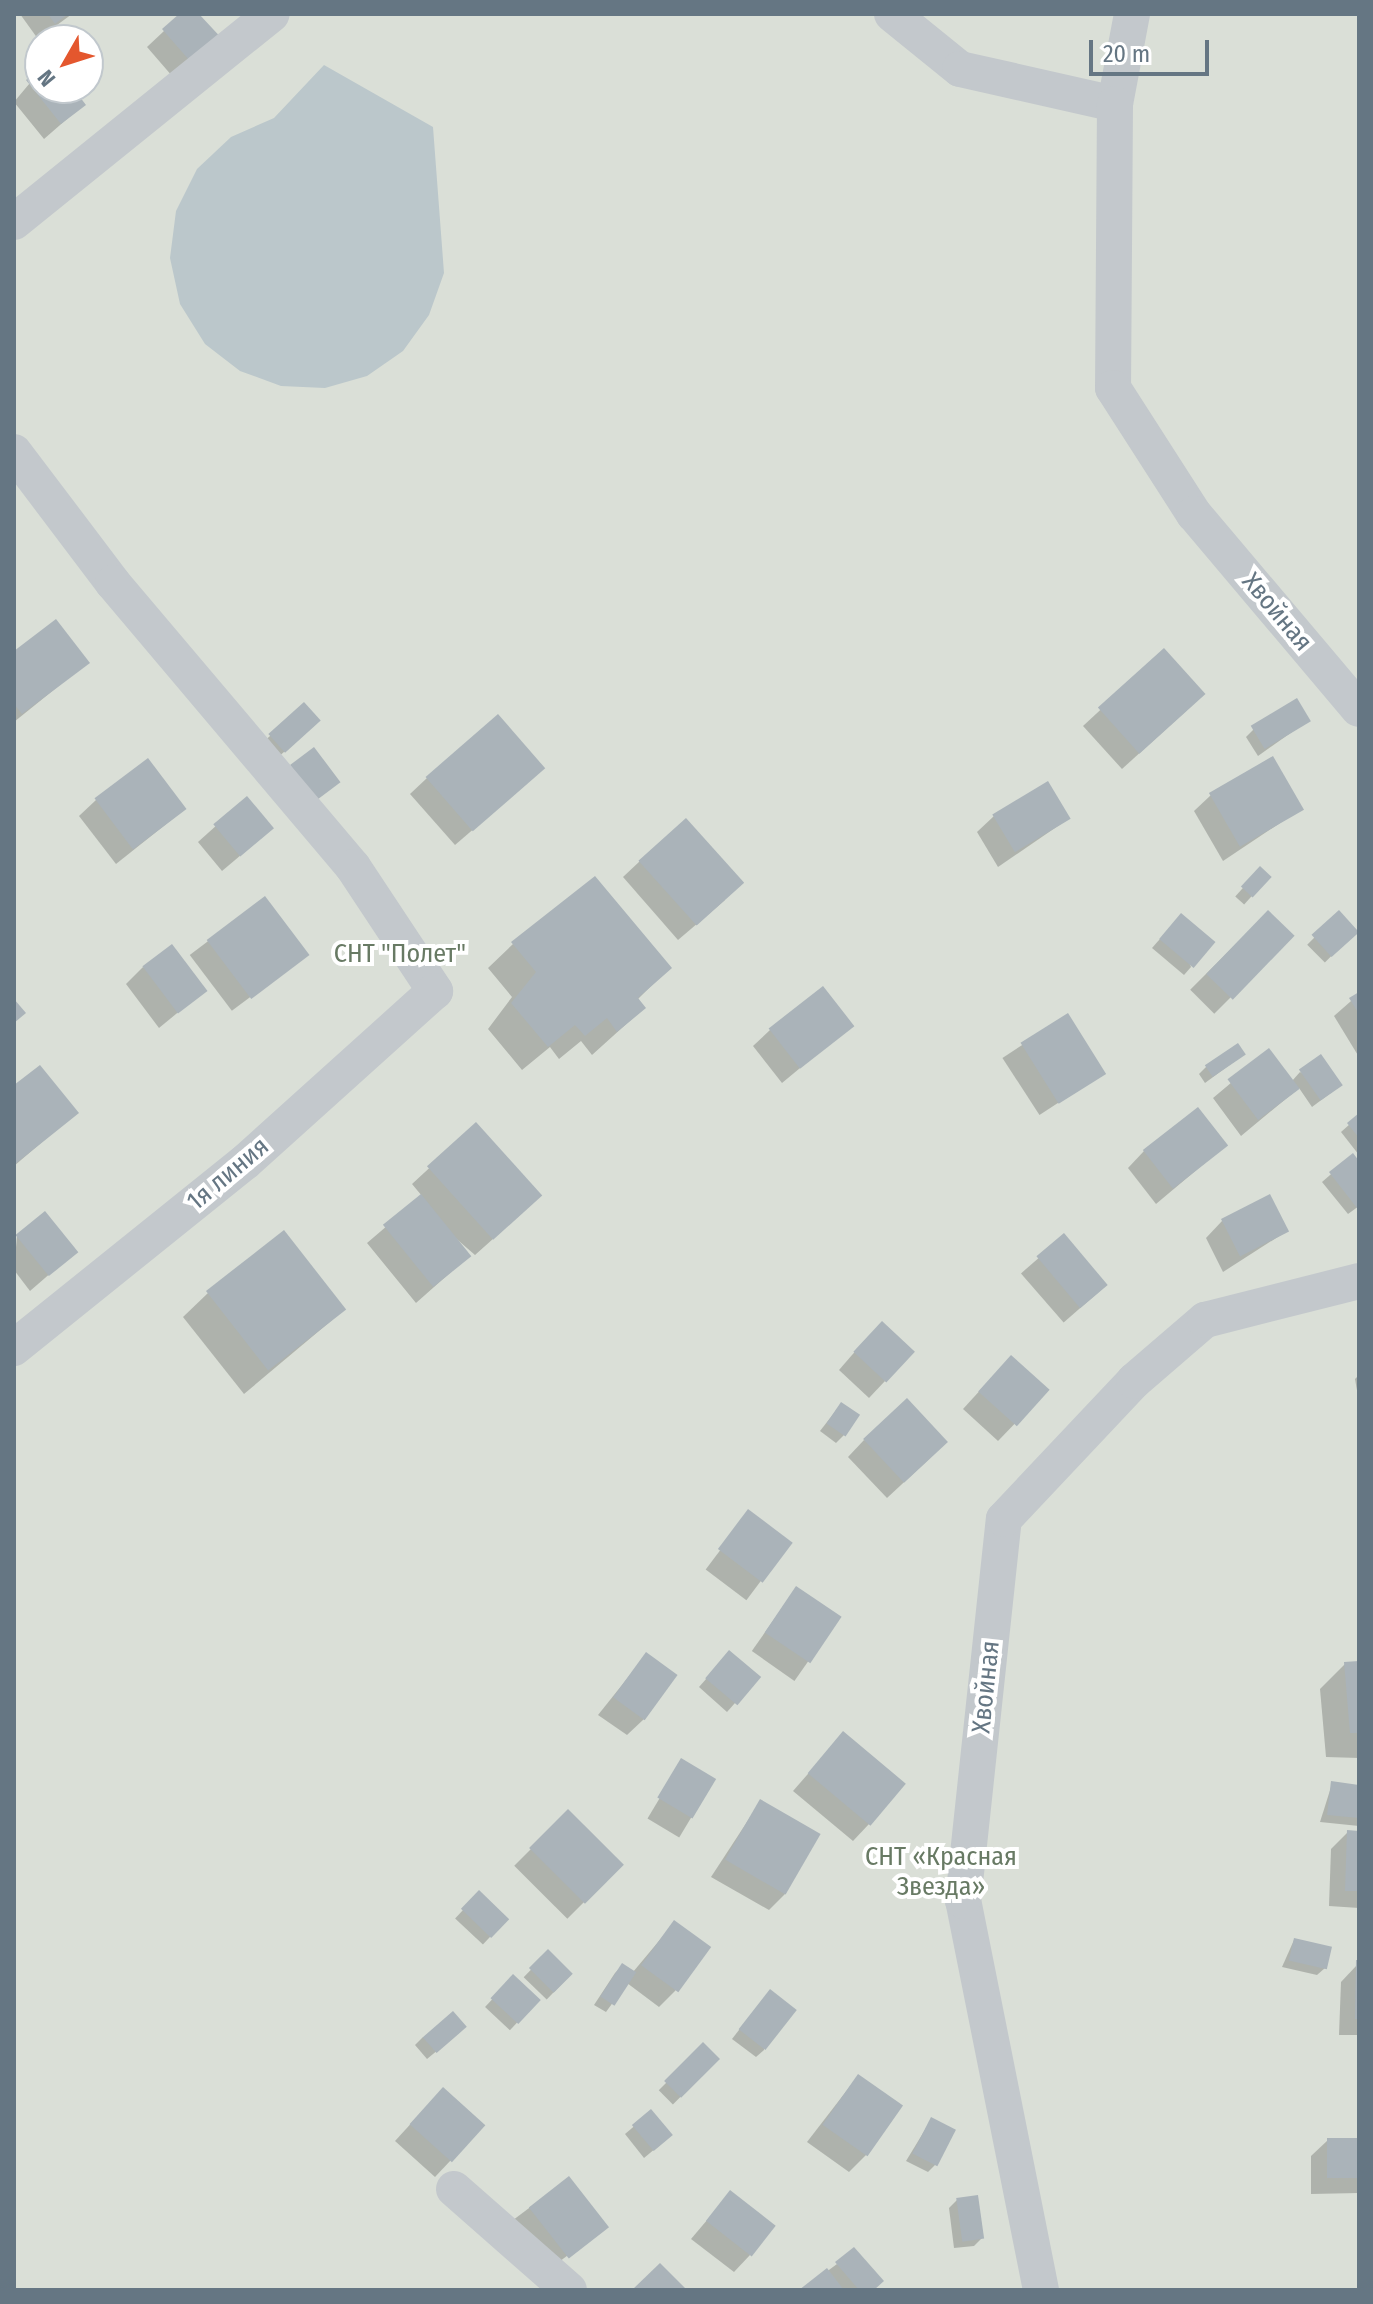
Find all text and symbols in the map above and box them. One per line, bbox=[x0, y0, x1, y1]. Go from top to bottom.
north arrow bbox=[24, 24, 104, 104]
scale bar bbox=[1093, 24, 1213, 74]
text: 20 m bbox=[1103, 40, 1150, 68]
text: N bbox=[32, 65, 61, 92]
street label: Хвойная bbox=[1235, 566, 1319, 658]
park label: СНТ "Полет" bbox=[334, 938, 466, 970]
street label: 1я линия bbox=[181, 1131, 275, 1217]
street label: Хвойная bbox=[966, 1639, 1006, 1735]
park label: СНТ «Красная Звезда» bbox=[865, 1841, 1017, 1902]

